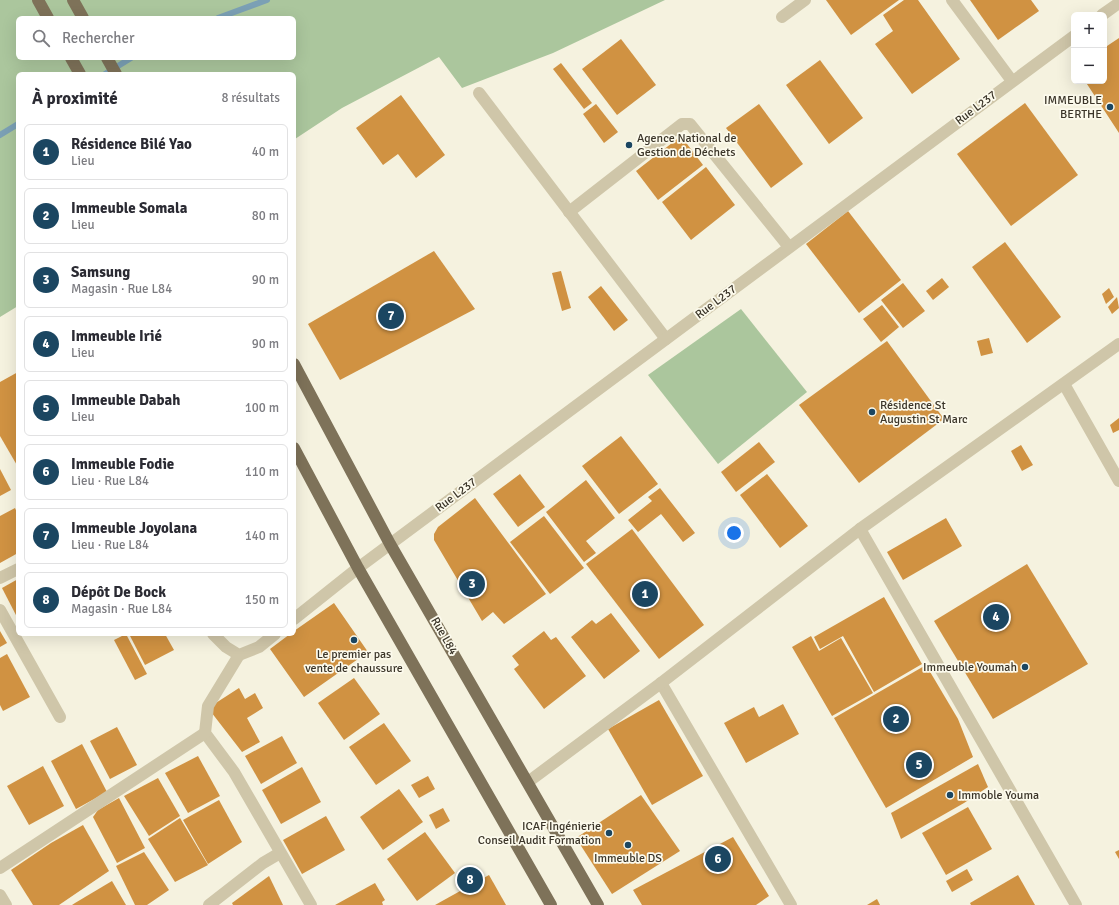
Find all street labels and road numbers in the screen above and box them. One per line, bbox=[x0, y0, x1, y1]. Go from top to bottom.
street label: Rue L237 bbox=[952, 88, 1000, 128]
street label: Rue L237 bbox=[692, 282, 740, 322]
street label: Rue L237 bbox=[432, 475, 480, 515]
street label: Rue L84 bbox=[427, 614, 461, 658]

